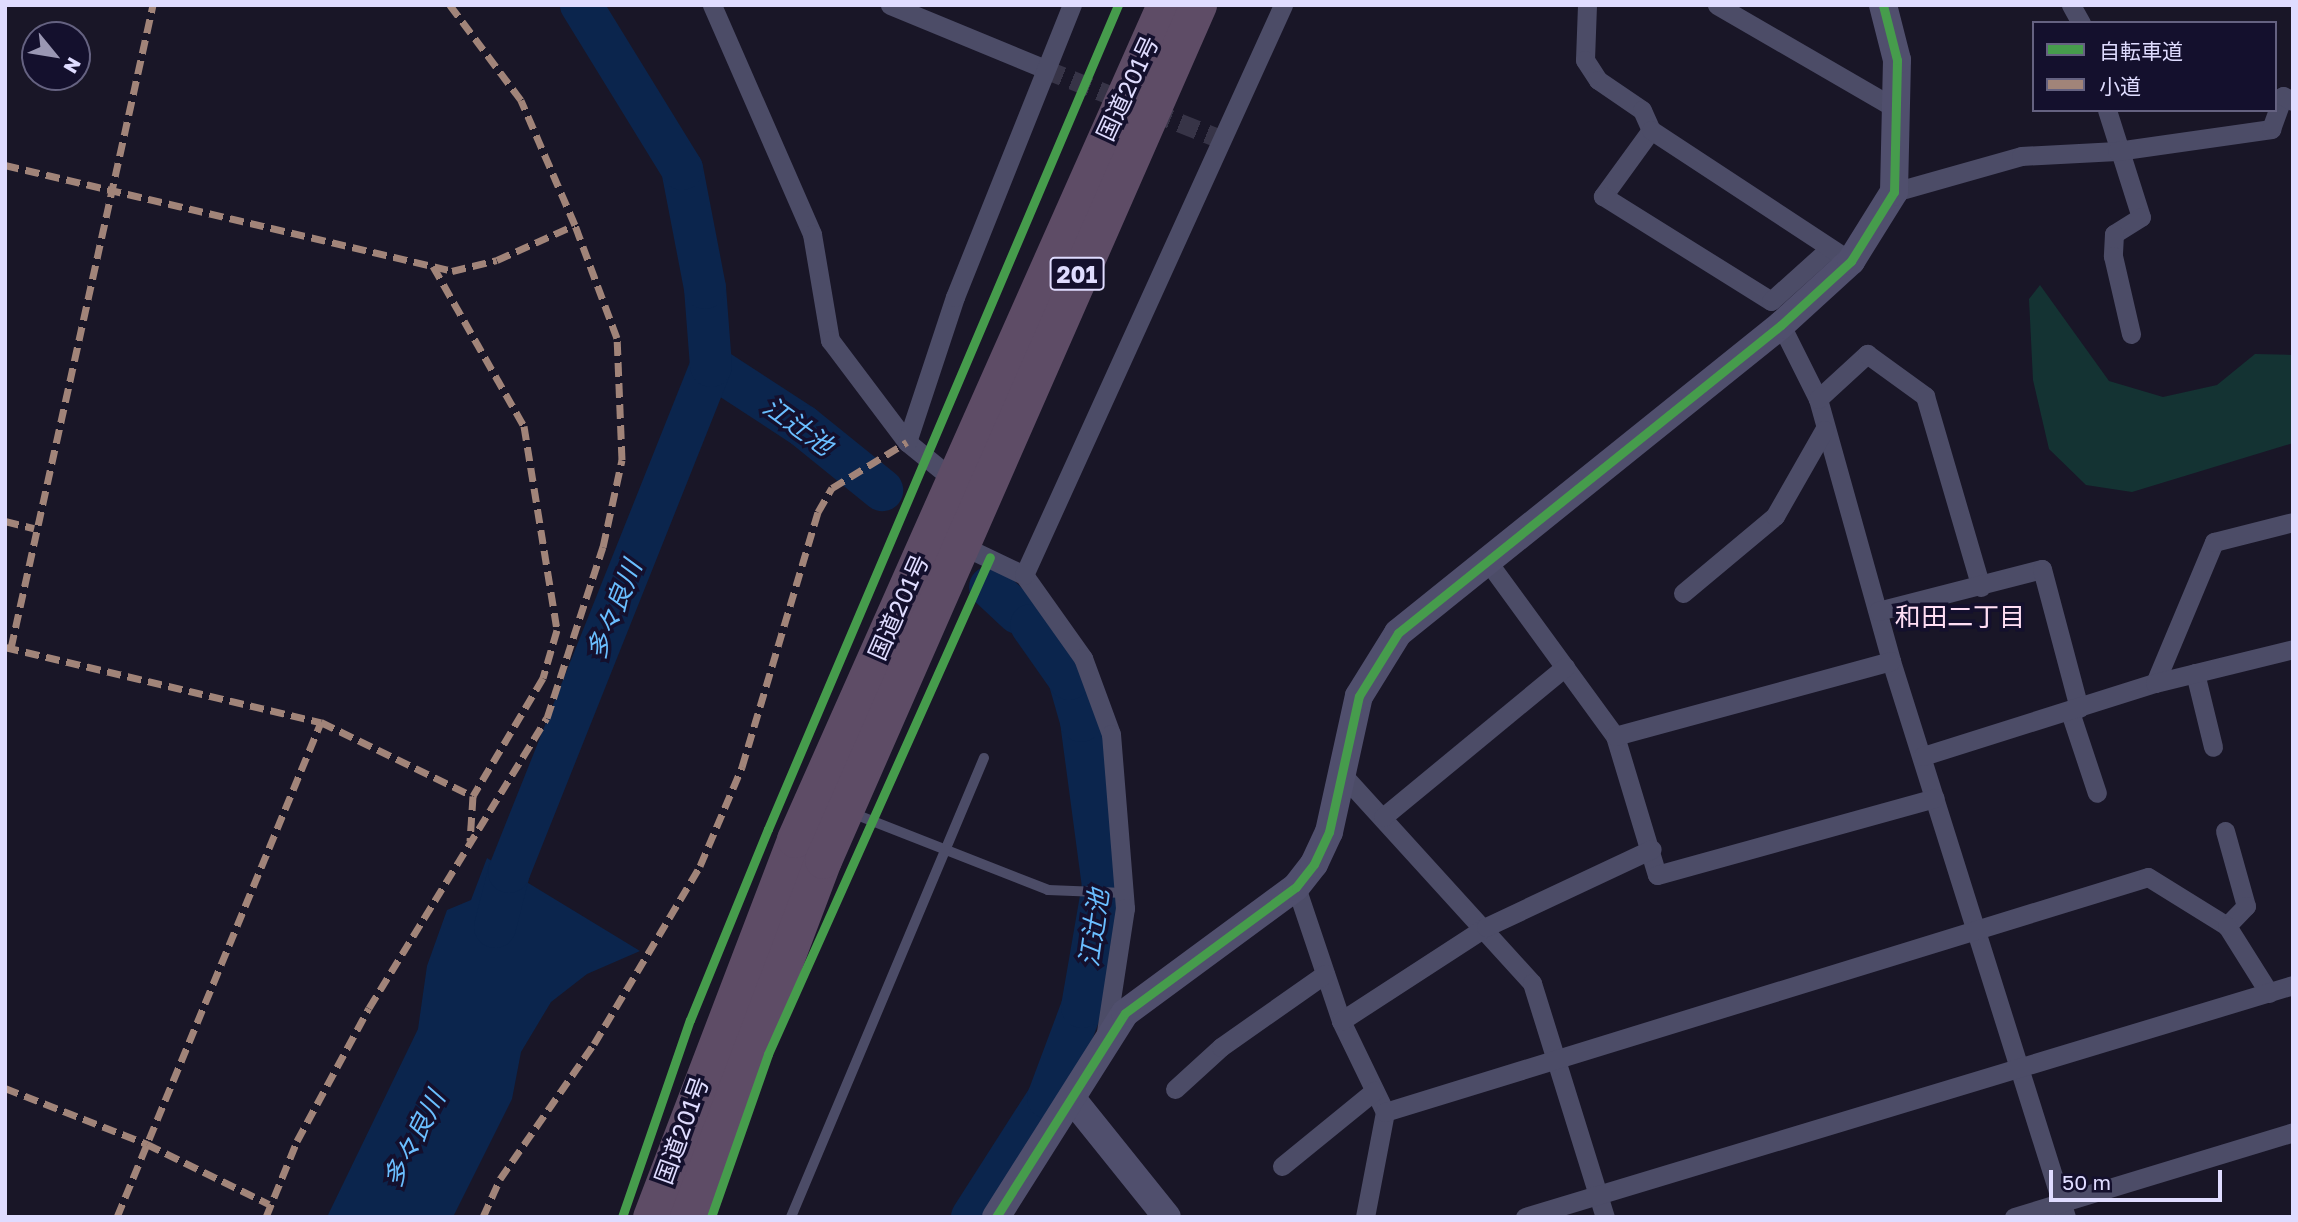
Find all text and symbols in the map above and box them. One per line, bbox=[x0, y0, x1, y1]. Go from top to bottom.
north arrow bbox=[21, 21, 91, 91]
legend bbox=[2032, 21, 2277, 112]
street label: 国道201号 bbox=[1090, 31, 1164, 145]
text: 自転車道 bbox=[2099, 38, 2183, 64]
text: N bbox=[59, 54, 86, 78]
text: 小道 bbox=[2099, 73, 2141, 99]
road number: 201 bbox=[1049, 255, 1105, 294]
water label: 江辻池 bbox=[757, 390, 839, 462]
street label: 国道201号 bbox=[862, 550, 934, 664]
water label: 多々良川 bbox=[580, 556, 648, 664]
district label: 和田二丁目 bbox=[1895, 601, 2025, 633]
water label: 江辻池 bbox=[1073, 887, 1115, 969]
street label: 国道201号 bbox=[648, 1072, 714, 1188]
water label: 多々良川 bbox=[376, 1086, 452, 1192]
scale bar bbox=[2053, 1156, 2226, 1200]
text: 50 m bbox=[2062, 1169, 2111, 1195]

